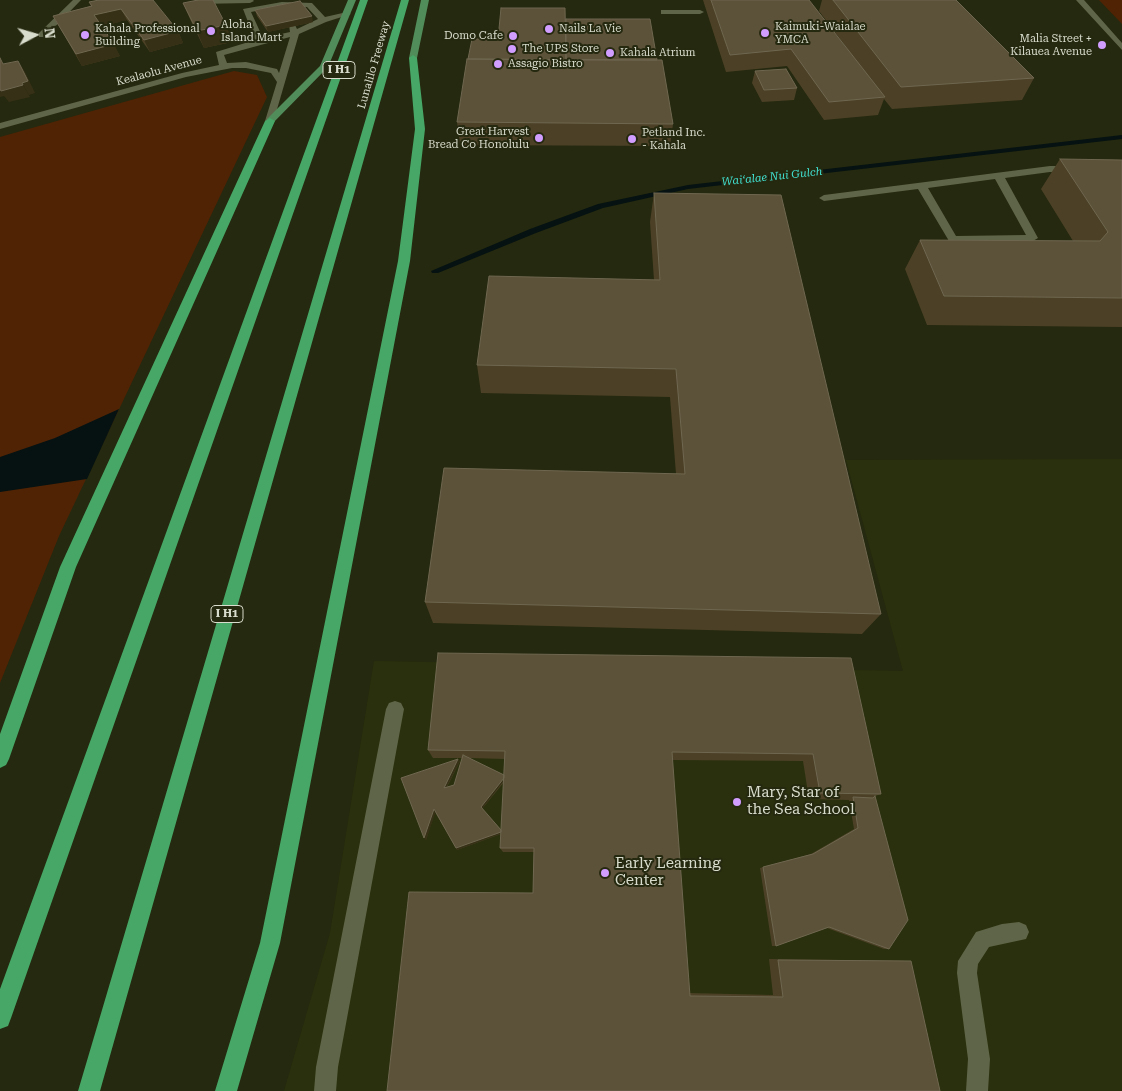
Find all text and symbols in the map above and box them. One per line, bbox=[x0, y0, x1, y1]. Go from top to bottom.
north arrow bbox=[10, 10, 60, 60]
place label: Aloha Island Mart bbox=[221, 18, 282, 44]
street label: Lunalilo Freeway bbox=[355, 20, 393, 110]
place label: Kaimuki-Waialae YMCA bbox=[775, 20, 866, 46]
place label: Kahala Professional Building bbox=[95, 22, 200, 48]
place label: Nails La Vie bbox=[559, 22, 621, 36]
marker: Nails La Vie bbox=[543, 23, 555, 35]
marker: Aloha Island Mart bbox=[205, 25, 217, 37]
text: N bbox=[41, 27, 58, 40]
marker: Kaimuki-Waialae YMCA bbox=[759, 27, 771, 39]
marker: Kahala Professional Building bbox=[79, 29, 91, 41]
place label: Domo Cafe bbox=[444, 29, 503, 43]
marker: Domo Cafe bbox=[507, 30, 519, 42]
place label: Malia Street + Kilauea Avenue bbox=[1010, 32, 1092, 58]
marker: Malia Street + Kilauea Avenue bbox=[1096, 39, 1108, 51]
place label: The UPS Store bbox=[522, 42, 599, 56]
marker: The UPS Store bbox=[506, 43, 518, 55]
place label: Kahala Atrium bbox=[620, 46, 696, 60]
marker: Kahala Atrium bbox=[604, 47, 616, 59]
street label: Kealaolu Avenue bbox=[115, 53, 203, 89]
place label: Assagio Bistro bbox=[508, 57, 583, 71]
marker: Assagio Bistro bbox=[492, 58, 504, 70]
road number: I H1 bbox=[323, 62, 355, 78]
place label: Great Harvest Bread Co Honolulu bbox=[428, 125, 529, 151]
place label: Petland Inc. - Kahala bbox=[642, 126, 705, 152]
marker: Great Harvest Bread Co Honolulu bbox=[533, 132, 545, 144]
marker: Petland Inc. - Kahala bbox=[626, 133, 638, 145]
water label: Waiʻalae Nui Gulch bbox=[721, 165, 823, 189]
road number: I H1 bbox=[211, 606, 243, 622]
place label: Mary, Star of the Sea School bbox=[747, 784, 855, 819]
marker: Mary, Star of the Sea School bbox=[731, 796, 743, 808]
place label: Early Learning Center bbox=[615, 855, 721, 890]
marker: Early Learning Center bbox=[599, 867, 611, 879]

